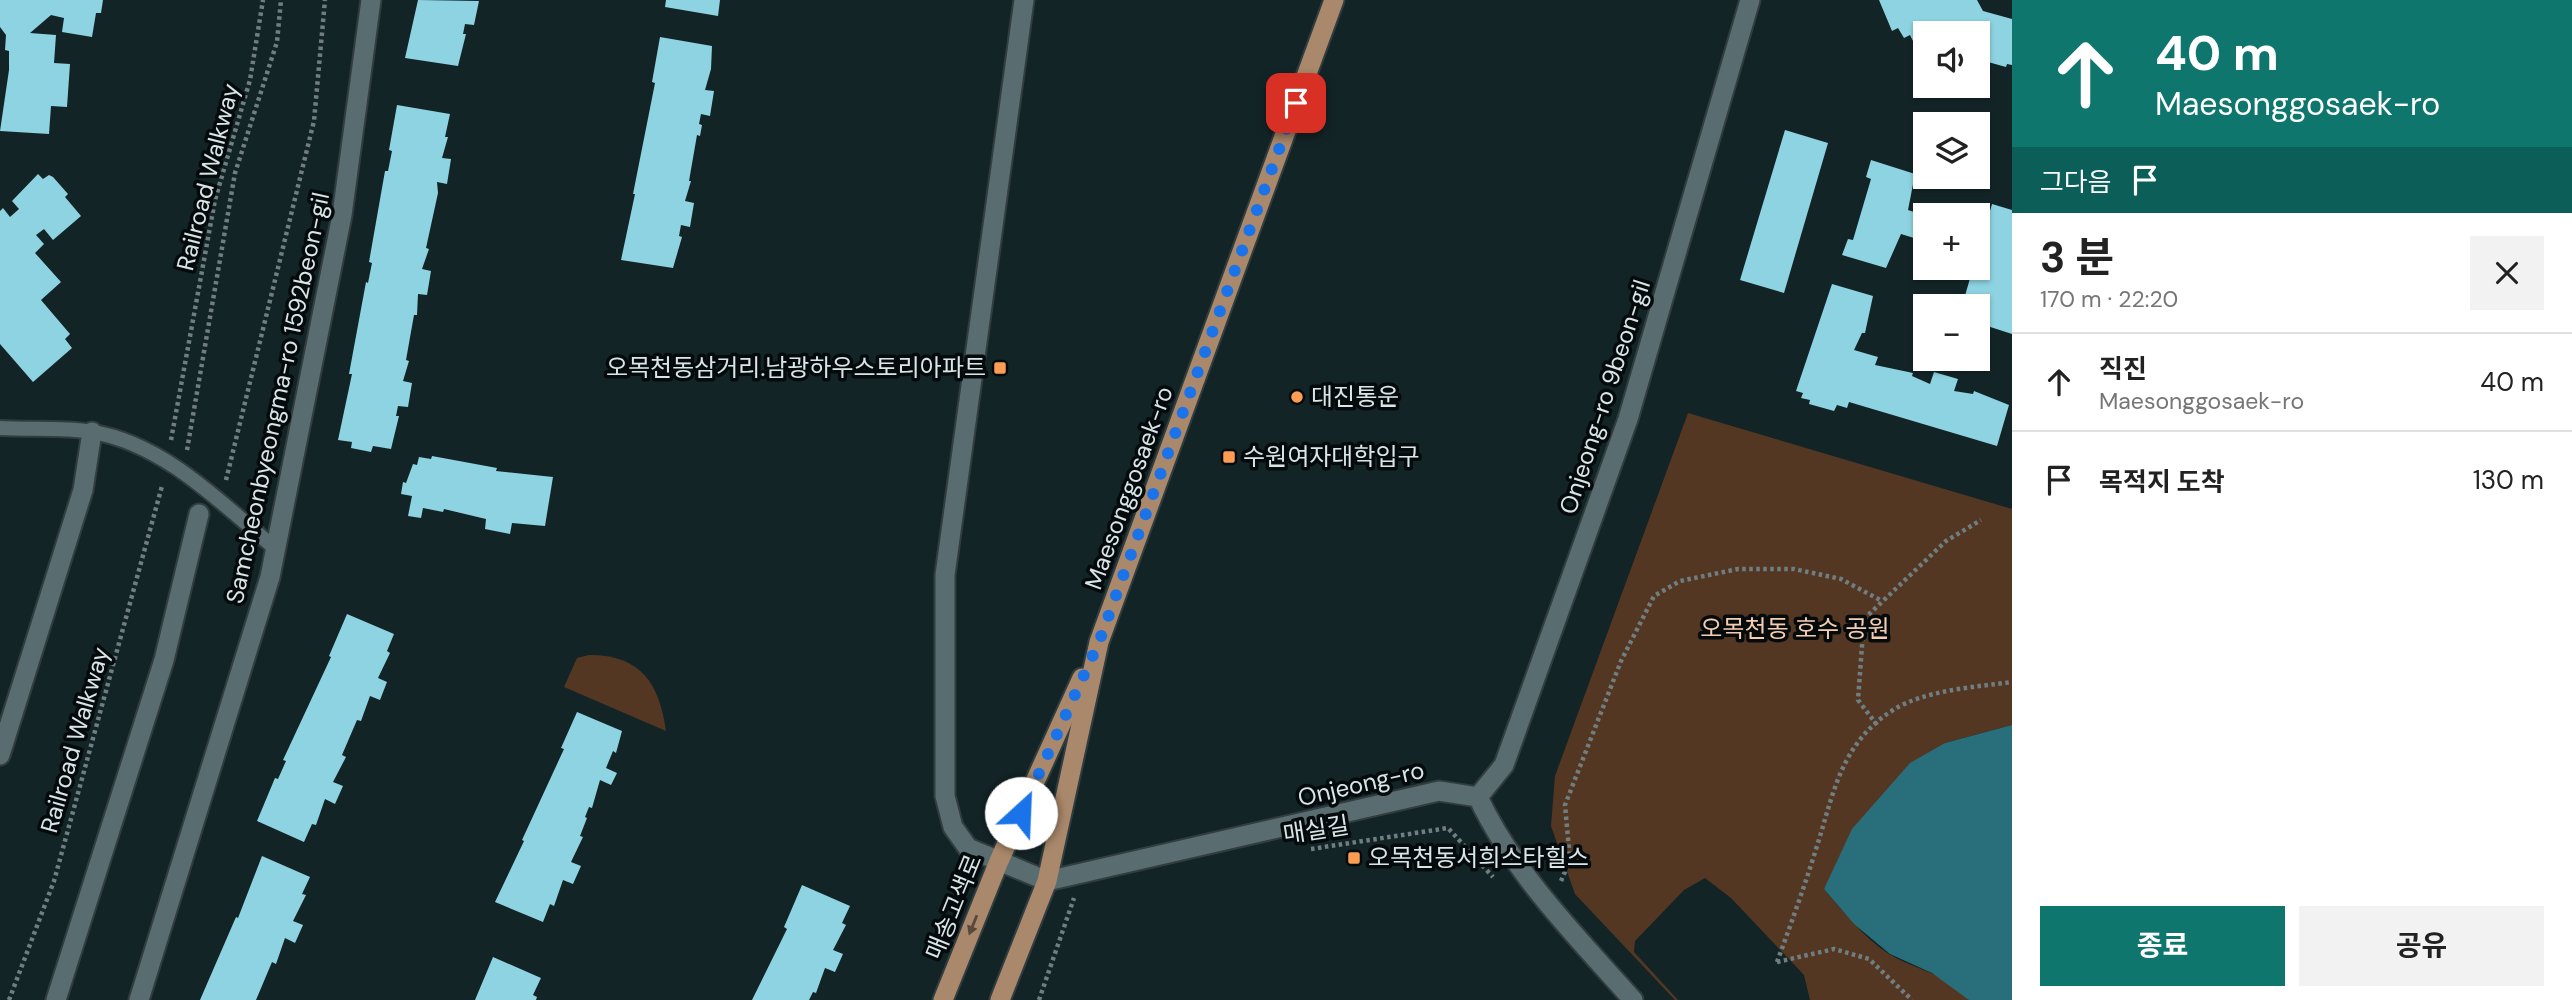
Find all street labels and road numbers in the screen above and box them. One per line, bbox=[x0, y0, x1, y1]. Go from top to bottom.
street label: Railroad Walkway bbox=[169, 80, 246, 274]
street label: Samcheonbyeongma-ro 1592beon-gil bbox=[219, 190, 336, 606]
street label: Onjeong-ro 9beon-gil bbox=[1552, 276, 1657, 518]
street label: Maesonggosaek-ro bbox=[1077, 382, 1180, 594]
street label: Railroad Walkway bbox=[33, 643, 116, 836]
street label: Onjeong-ro bbox=[1295, 754, 1427, 813]
street label: 매실길 bbox=[1281, 809, 1351, 850]
street label: 매송고색로 bbox=[918, 850, 989, 964]

